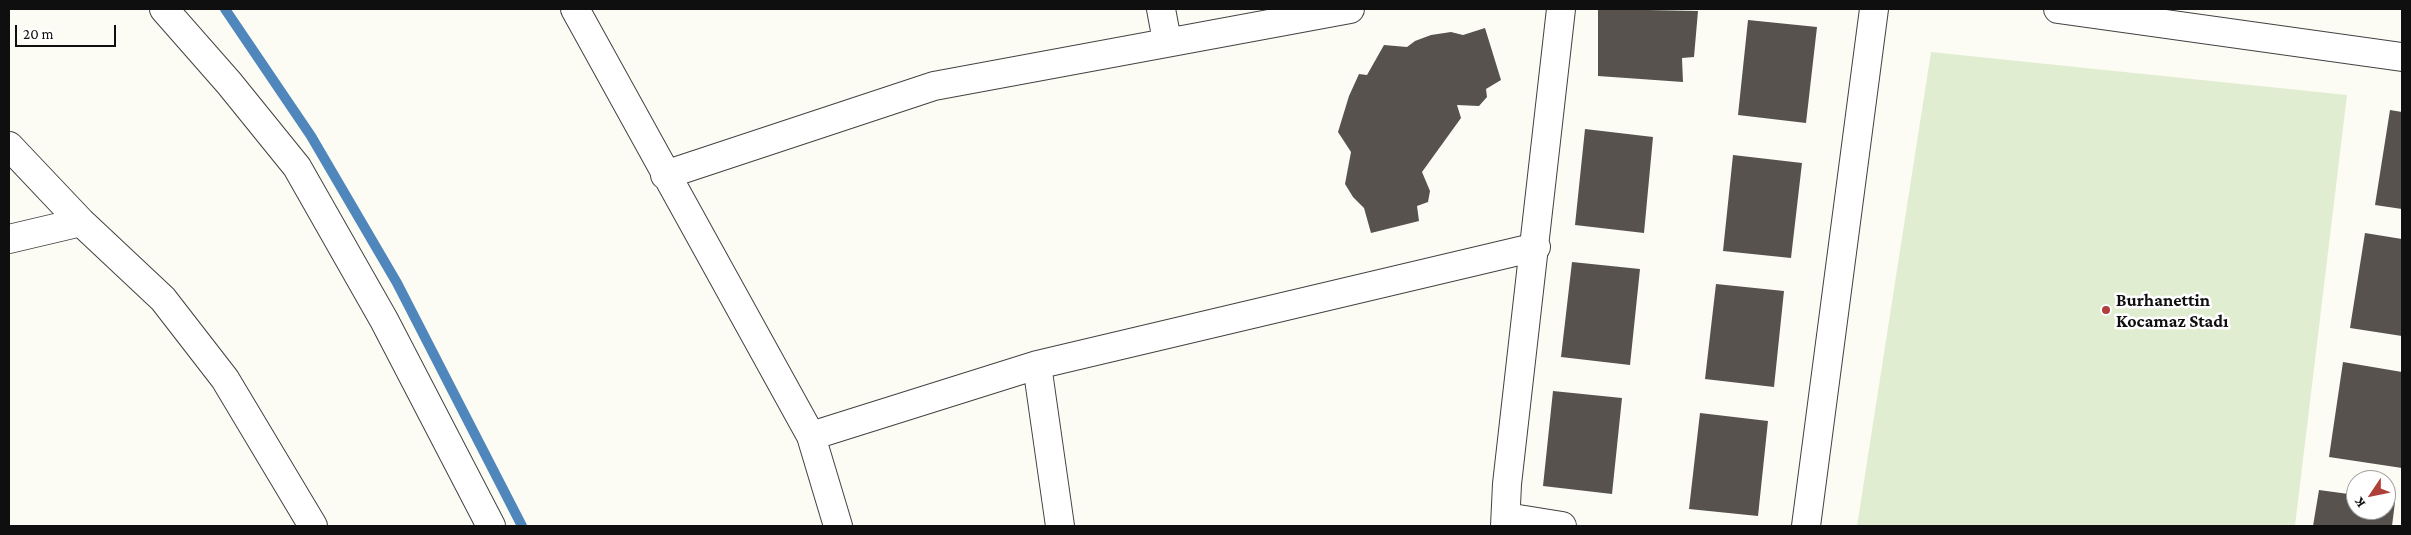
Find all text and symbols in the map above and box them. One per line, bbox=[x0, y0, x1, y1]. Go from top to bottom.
scale bar bbox=[18, 15, 119, 47]
text: 20 m bbox=[23, 26, 54, 42]
place label: Burhanettin Kocamaz Stadı bbox=[2116, 289, 2228, 332]
marker: Burhanettin Kocamaz Stadı bbox=[2100, 304, 2112, 316]
north arrow bbox=[2346, 470, 2396, 520]
text: K bbox=[2350, 495, 2369, 511]

